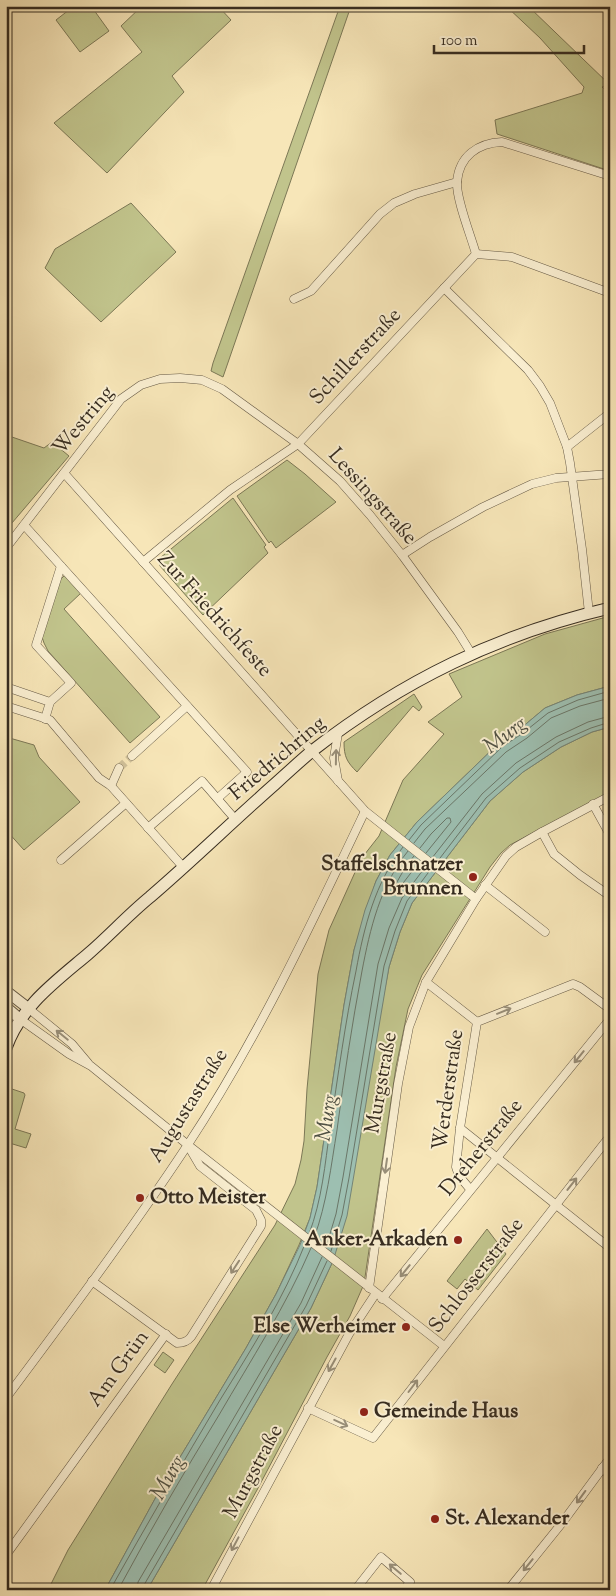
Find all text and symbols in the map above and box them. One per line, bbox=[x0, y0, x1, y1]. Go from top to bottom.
scale bar bbox=[434, 22, 584, 54]
text: 100 m bbox=[441, 31, 478, 52]
street label: Schillerstraße bbox=[303, 302, 409, 412]
street label: Westring bbox=[46, 380, 122, 462]
street label: Lessingstraße bbox=[320, 442, 424, 552]
street label: Zur Friedrichfeste bbox=[149, 545, 279, 685]
water label: Murg bbox=[477, 709, 535, 763]
street label: Friedrichring bbox=[223, 710, 333, 808]
one-way arrow bbox=[331, 749, 340, 765]
place label: Staffelschnatzer Brunnen bbox=[321, 850, 464, 904]
marker: Staffelschnatzer Brunnen bbox=[467, 871, 479, 883]
one-way arrow bbox=[496, 1006, 511, 1015]
street label: Werderstraße bbox=[426, 1027, 472, 1153]
one-way arrow bbox=[55, 1029, 68, 1040]
street label: Murgstraße bbox=[358, 1030, 406, 1136]
street label: Augustastraße bbox=[142, 1043, 236, 1169]
one-way arrow bbox=[573, 1050, 584, 1063]
water label: Murg bbox=[308, 1092, 348, 1144]
street label: Dreherstraße bbox=[433, 1093, 531, 1203]
one-way arrow bbox=[381, 1157, 391, 1173]
one-way arrow bbox=[566, 1178, 577, 1191]
place label: Otto Meister bbox=[150, 1183, 266, 1213]
marker: Otto Meister bbox=[134, 1192, 146, 1204]
street label: Schlosserstraße bbox=[422, 1212, 532, 1340]
place label: Anker-Arkaden bbox=[305, 1225, 449, 1255]
marker: Anker-Arkaden bbox=[452, 1234, 464, 1246]
one-way arrow bbox=[229, 1260, 240, 1274]
one-way arrow bbox=[399, 1264, 410, 1277]
place label: Else Werheimer bbox=[253, 1312, 396, 1342]
marker: Else Werheimer bbox=[400, 1321, 412, 1333]
street label: Am Grün bbox=[81, 1324, 157, 1414]
one-way arrow bbox=[327, 1357, 337, 1372]
one-way arrow bbox=[408, 1380, 419, 1393]
place label: Gemeinde Haus bbox=[374, 1397, 518, 1427]
marker: Gemeinde Haus bbox=[358, 1406, 370, 1418]
street label: Murgstraße bbox=[217, 1419, 291, 1525]
one-way arrow bbox=[333, 1419, 348, 1429]
water label: Murg bbox=[143, 1449, 195, 1507]
one-way arrow bbox=[575, 1490, 586, 1503]
place label: St. Alexander bbox=[445, 1504, 570, 1534]
marker: St. Alexander bbox=[429, 1513, 441, 1525]
one-way arrow bbox=[230, 1536, 240, 1550]
one-way arrow bbox=[522, 1558, 533, 1571]
one-way arrow bbox=[389, 1564, 402, 1575]

